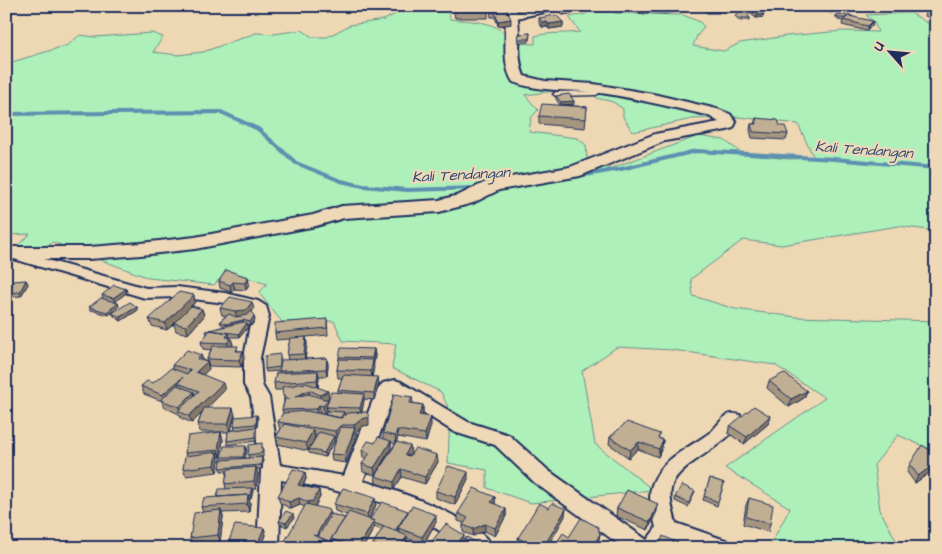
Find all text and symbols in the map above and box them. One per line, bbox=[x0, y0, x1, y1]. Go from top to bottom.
north arrow bbox=[864, 28, 914, 78]
text: U bbox=[869, 38, 890, 55]
water label: Kali Tendangan bbox=[814, 136, 915, 165]
water label: Kali Tendangan bbox=[412, 162, 512, 189]

